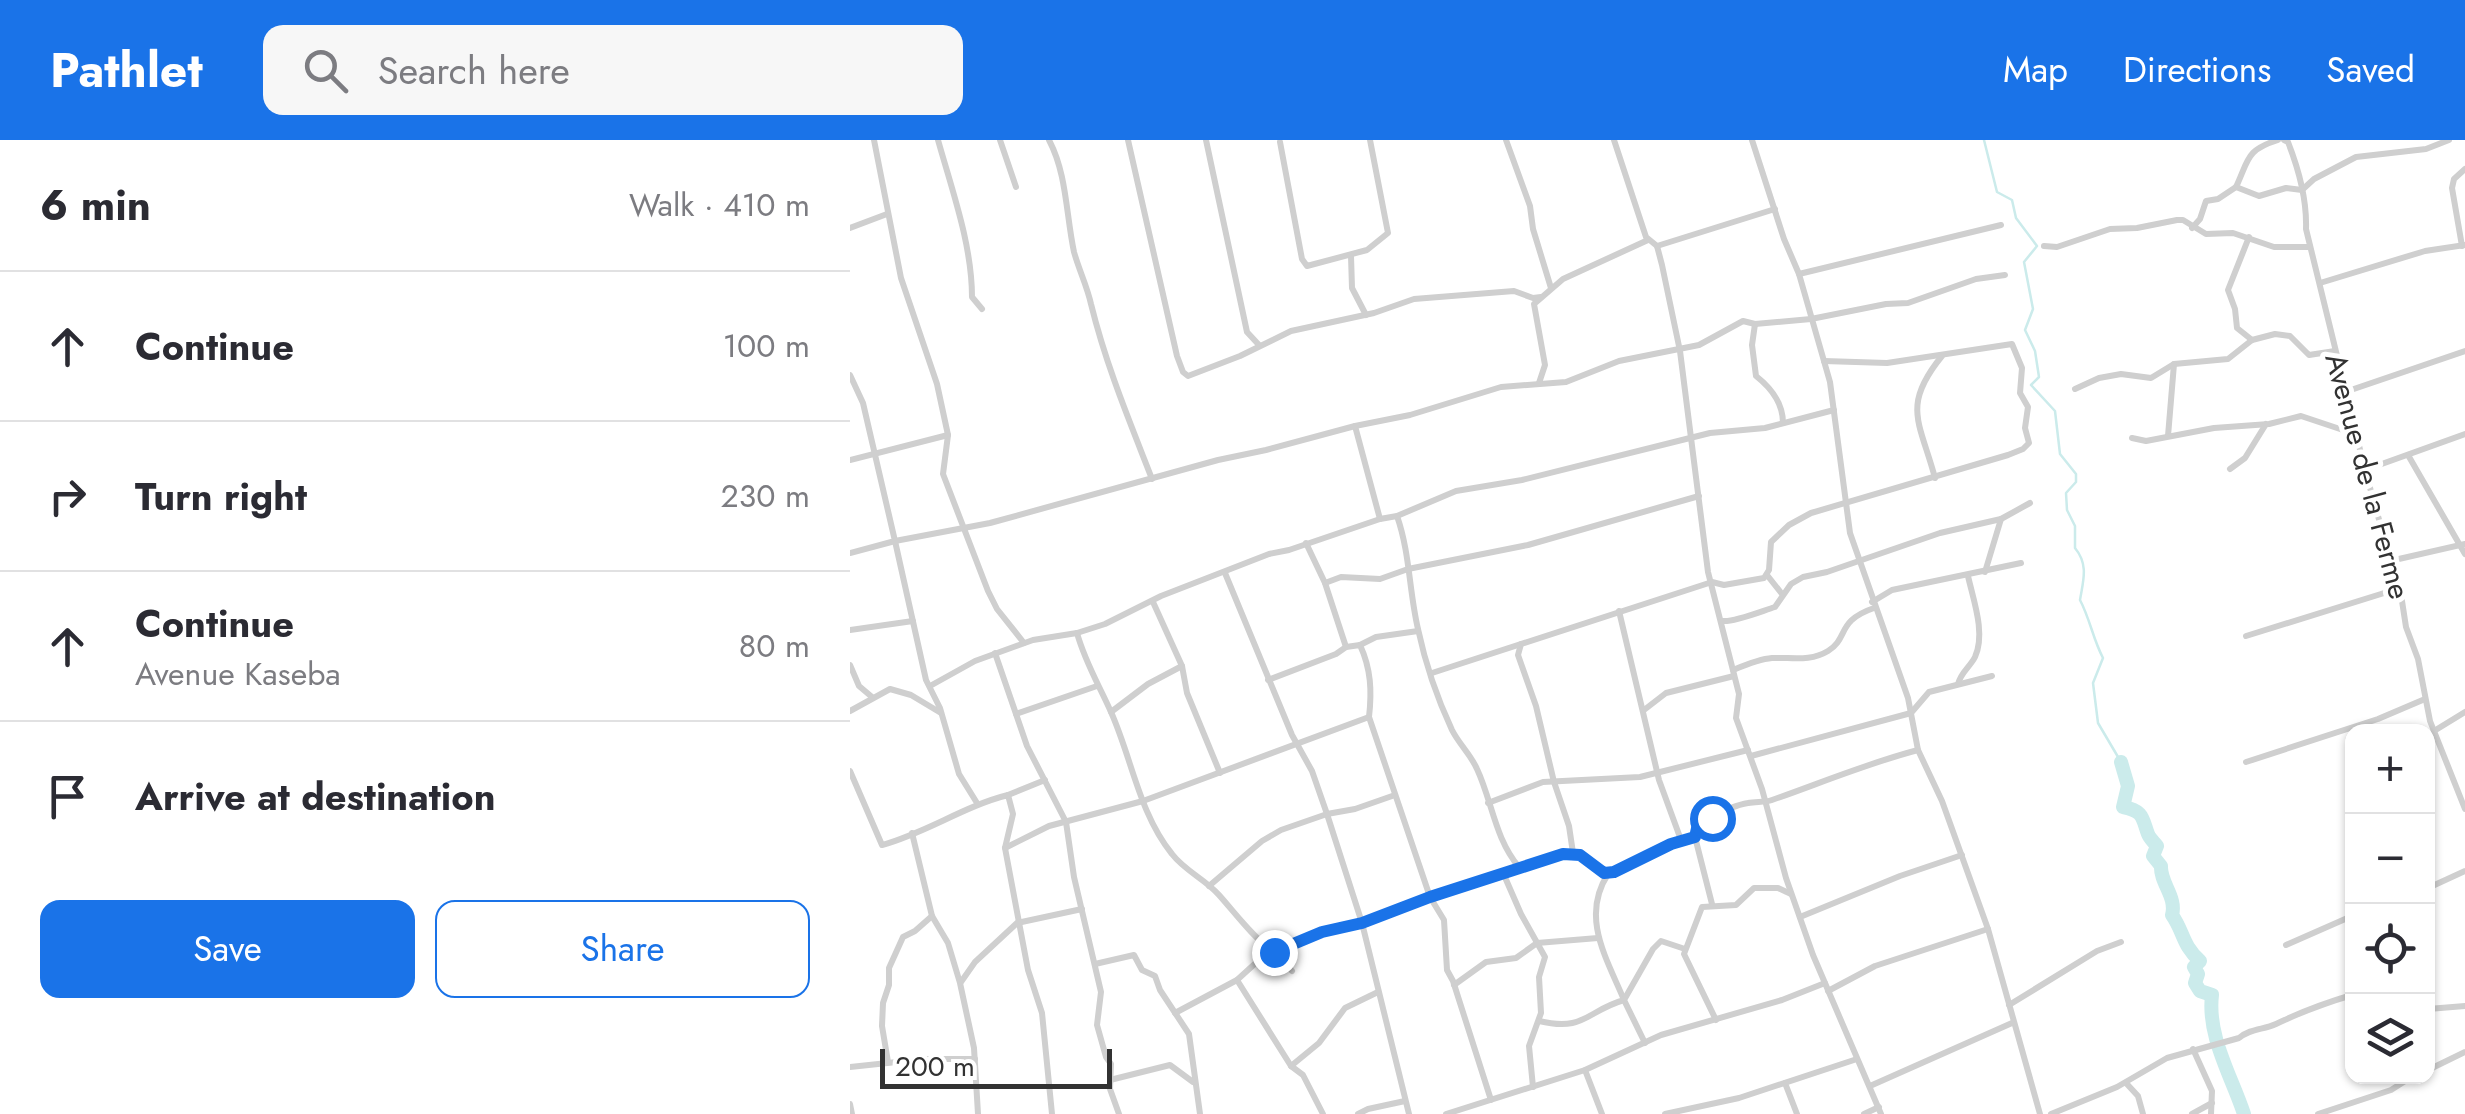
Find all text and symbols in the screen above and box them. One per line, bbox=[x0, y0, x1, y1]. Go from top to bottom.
search box bbox=[263, 25, 963, 115]
text: Pathlet bbox=[50, 36, 203, 105]
icon: search bbox=[298, 43, 353, 98]
text: Search here bbox=[378, 43, 570, 98]
text: Map bbox=[2003, 45, 2068, 95]
text: Directions bbox=[2123, 45, 2271, 95]
text: Saved bbox=[2326, 45, 2415, 95]
text: 6 min bbox=[40, 175, 151, 236]
text: Walk · 410 m bbox=[629, 182, 810, 228]
icon: ahead bbox=[40, 319, 95, 374]
text: Continue bbox=[135, 319, 294, 374]
text: 100 m bbox=[723, 323, 810, 369]
street label: Avenue de la Ferme bbox=[2314, 348, 2422, 604]
icon: right bbox=[40, 469, 95, 524]
text: Turn right bbox=[135, 469, 307, 524]
text: 230 m bbox=[721, 473, 810, 519]
text: Continue bbox=[135, 596, 294, 651]
icon: ahead bbox=[40, 619, 95, 674]
text: 80 m bbox=[739, 623, 810, 669]
text: Avenue Kaseba bbox=[135, 651, 341, 697]
map controls bbox=[2345, 724, 2435, 1084]
button: + bbox=[2345, 724, 2435, 814]
icon: arrive bbox=[40, 769, 95, 824]
text: Arrive at destination bbox=[135, 769, 496, 824]
route start bbox=[1690, 796, 1736, 842]
button: − bbox=[2345, 814, 2435, 904]
button: Save bbox=[40, 900, 415, 998]
button: Share bbox=[435, 900, 810, 998]
button: locate bbox=[2345, 904, 2435, 994]
route end bbox=[1252, 930, 1298, 976]
button: layers bbox=[2345, 994, 2435, 1084]
scale bar bbox=[880, 1044, 1112, 1088]
text: 200 m bbox=[895, 1046, 975, 1087]

